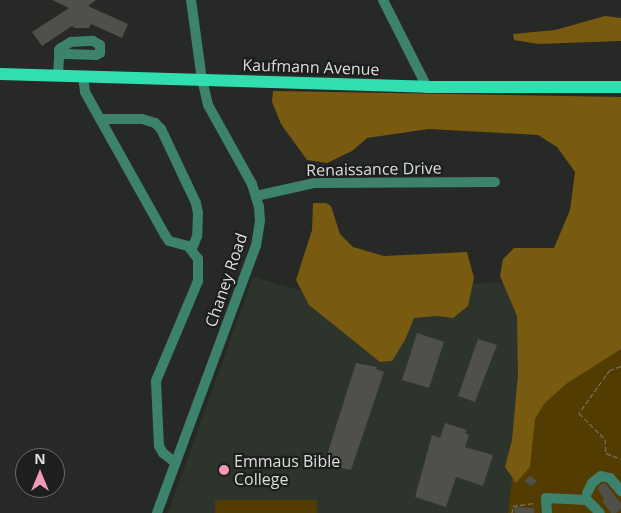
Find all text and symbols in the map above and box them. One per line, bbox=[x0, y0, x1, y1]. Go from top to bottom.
street label: Kaufmann Avenue bbox=[242, 55, 380, 79]
street label: Renaissance Drive bbox=[306, 158, 442, 180]
street label: Chaney Road bbox=[201, 231, 251, 329]
north arrow bbox=[15, 448, 65, 498]
text: N bbox=[34, 449, 46, 468]
place label: Emmaus Bible College bbox=[234, 451, 340, 489]
marker: Emmaus Bible College bbox=[218, 464, 230, 476]

